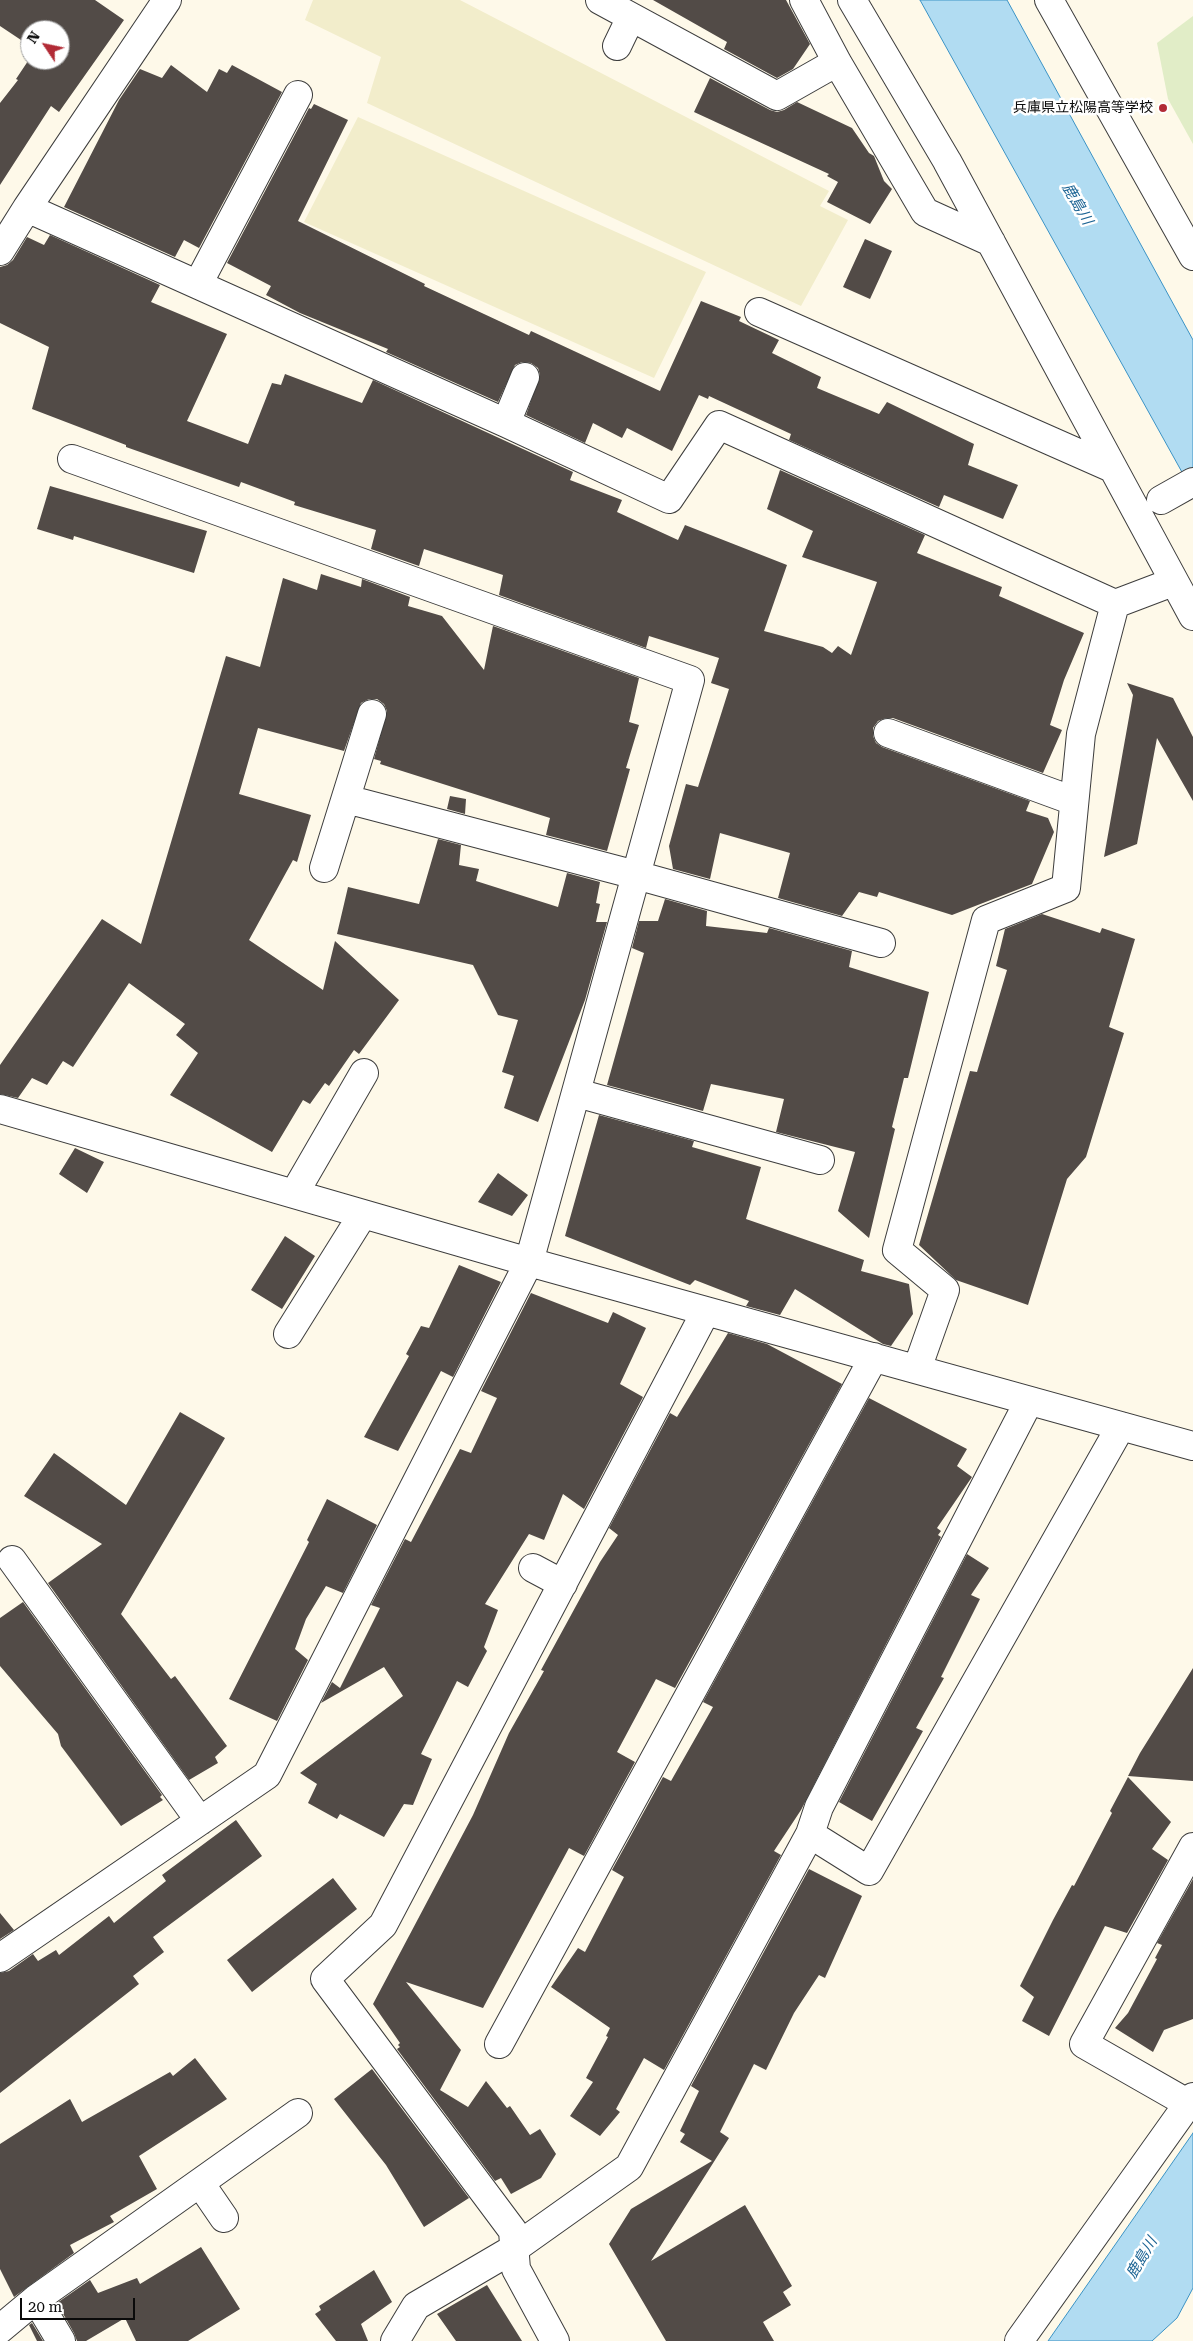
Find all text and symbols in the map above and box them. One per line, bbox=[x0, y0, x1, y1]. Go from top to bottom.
north arrow bbox=[20, 20, 70, 70]
text: N bbox=[24, 28, 43, 46]
place label: 兵庫県立松陽高等学校 bbox=[1013, 100, 1153, 116]
marker: 兵庫県立松陽高等学校 bbox=[1157, 102, 1169, 114]
water label: 鹿島川 bbox=[1058, 180, 1096, 228]
water label: 鹿島川 bbox=[1123, 2234, 1161, 2282]
scale bar bbox=[22, 2288, 138, 2320]
text: 20 m bbox=[28, 2298, 62, 2316]

